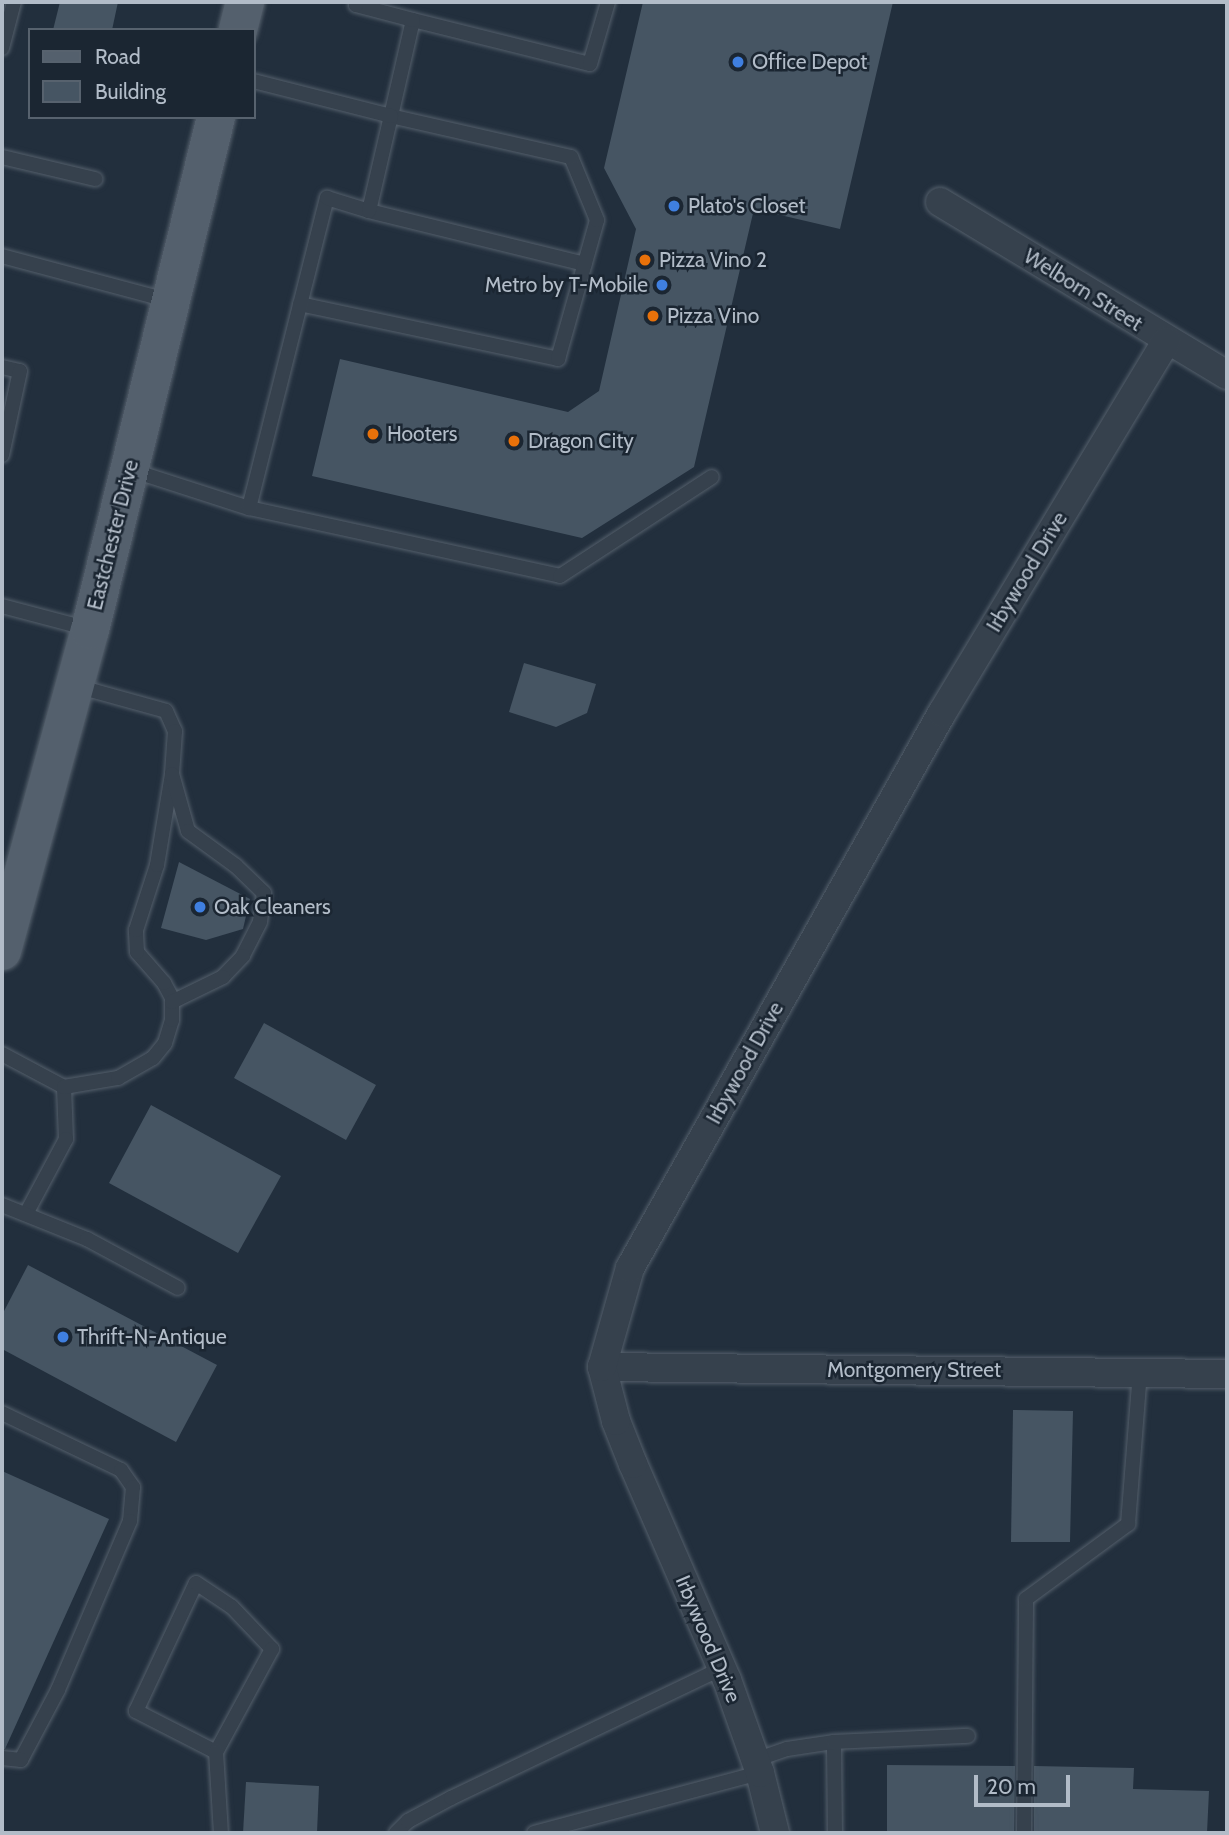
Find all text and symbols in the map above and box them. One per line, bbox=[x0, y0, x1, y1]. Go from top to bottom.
legend bbox=[28, 28, 256, 119]
text: Road bbox=[95, 44, 141, 69]
place label: Office Depot bbox=[752, 49, 867, 75]
marker: Office Depot bbox=[730, 54, 746, 70]
text: Building bbox=[95, 79, 166, 104]
place label: Plato's Closet bbox=[688, 193, 805, 219]
marker: Plato's Closet bbox=[666, 198, 682, 214]
street label: Welborn Street bbox=[1019, 244, 1147, 336]
place label: Pizza Vino 2 bbox=[659, 247, 767, 273]
marker: Pizza Vino 2 bbox=[637, 252, 653, 268]
place label: Metro by T-Mobile bbox=[485, 272, 648, 298]
marker: Metro by T-Mobile bbox=[654, 277, 670, 293]
place label: Pizza Vino bbox=[667, 303, 759, 329]
marker: Pizza Vino bbox=[645, 308, 661, 324]
place label: Hooters bbox=[387, 421, 458, 447]
marker: Hooters bbox=[365, 426, 381, 442]
place label: Dragon City bbox=[528, 428, 634, 454]
marker: Dragon City bbox=[506, 433, 522, 449]
street label: Eastchester Drive bbox=[82, 457, 144, 613]
street label: Irbywood Drive bbox=[981, 507, 1073, 637]
place label: Oak Cleaners bbox=[214, 894, 331, 920]
marker: Oak Cleaners bbox=[192, 899, 208, 915]
street label: Irbywood Drive bbox=[701, 998, 789, 1128]
place label: Thrift-N-Antique bbox=[77, 1324, 227, 1350]
marker: Thrift-N-Antique bbox=[55, 1329, 71, 1345]
street label: Montgomery Street bbox=[827, 1357, 1001, 1383]
street label: Irbywood Drive bbox=[670, 1572, 746, 1706]
scale bar bbox=[977, 1762, 1073, 1806]
text: 20 m bbox=[987, 1774, 1036, 1799]

